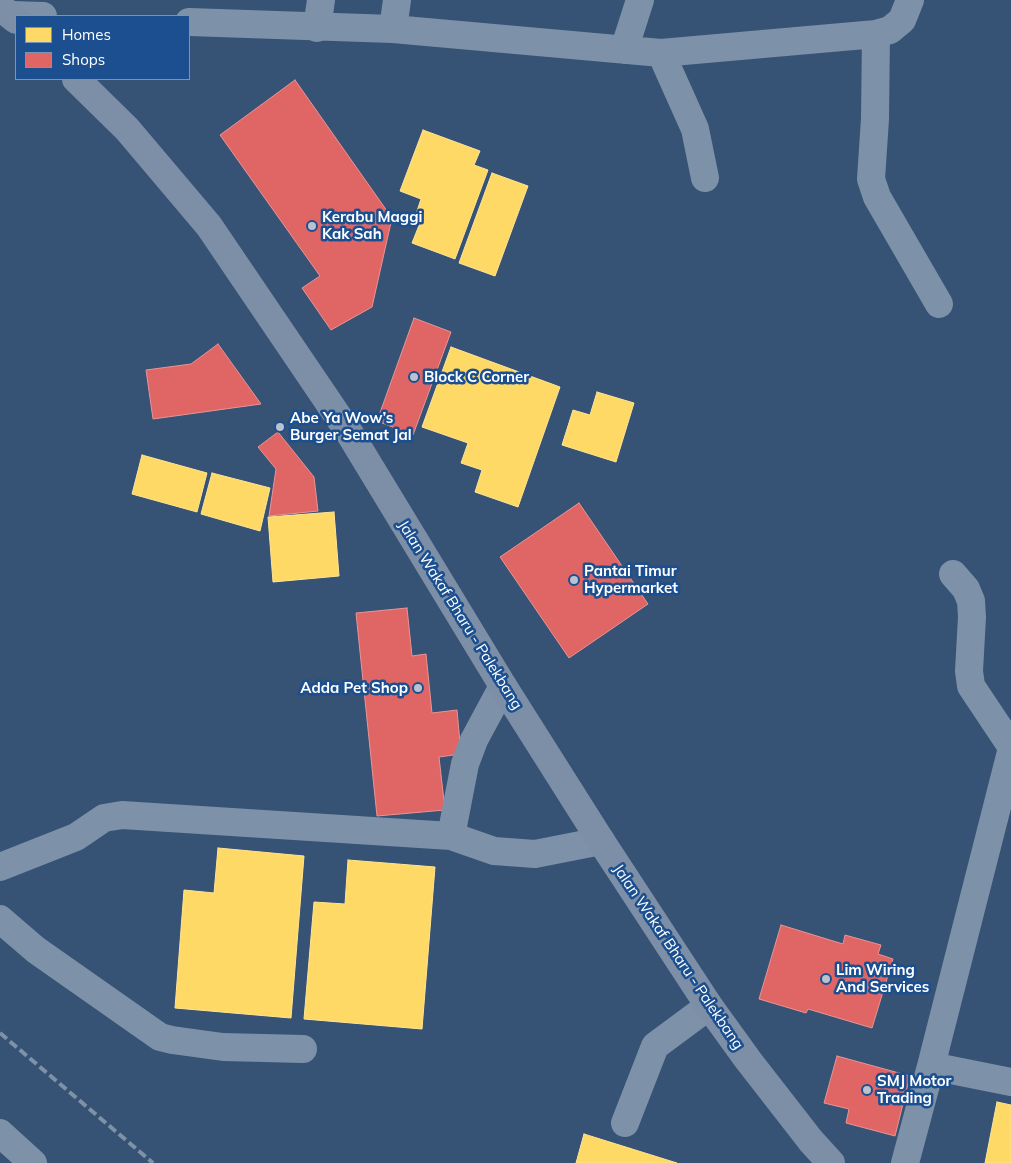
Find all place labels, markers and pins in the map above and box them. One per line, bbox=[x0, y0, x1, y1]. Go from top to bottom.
place label: Kerabu Maggi Kak Sah bbox=[322, 208, 422, 243]
marker: Kerabu Maggi Kak Sah bbox=[306, 220, 318, 232]
place label: Block C Corner bbox=[424, 368, 529, 386]
marker: Block C Corner bbox=[408, 371, 420, 383]
place label: Abe Ya Wow’s Burger Semat Jal bbox=[290, 409, 412, 444]
marker: Abe Ya Wow’s Burger Semat Jal bbox=[274, 421, 286, 433]
place label: Pantai Timur Hypermarket bbox=[584, 562, 678, 597]
marker: Pantai Timur Hypermarket bbox=[568, 574, 580, 586]
place label: Adda Pet Shop bbox=[300, 679, 408, 697]
marker: Adda Pet Shop bbox=[412, 682, 424, 694]
place label: Lim Wiring And Services bbox=[836, 961, 929, 996]
marker: Lim Wiring And Services bbox=[820, 973, 832, 985]
place label: SMJ Motor Trading bbox=[877, 1072, 952, 1107]
marker: SMJ Motor Trading bbox=[861, 1084, 873, 1096]

